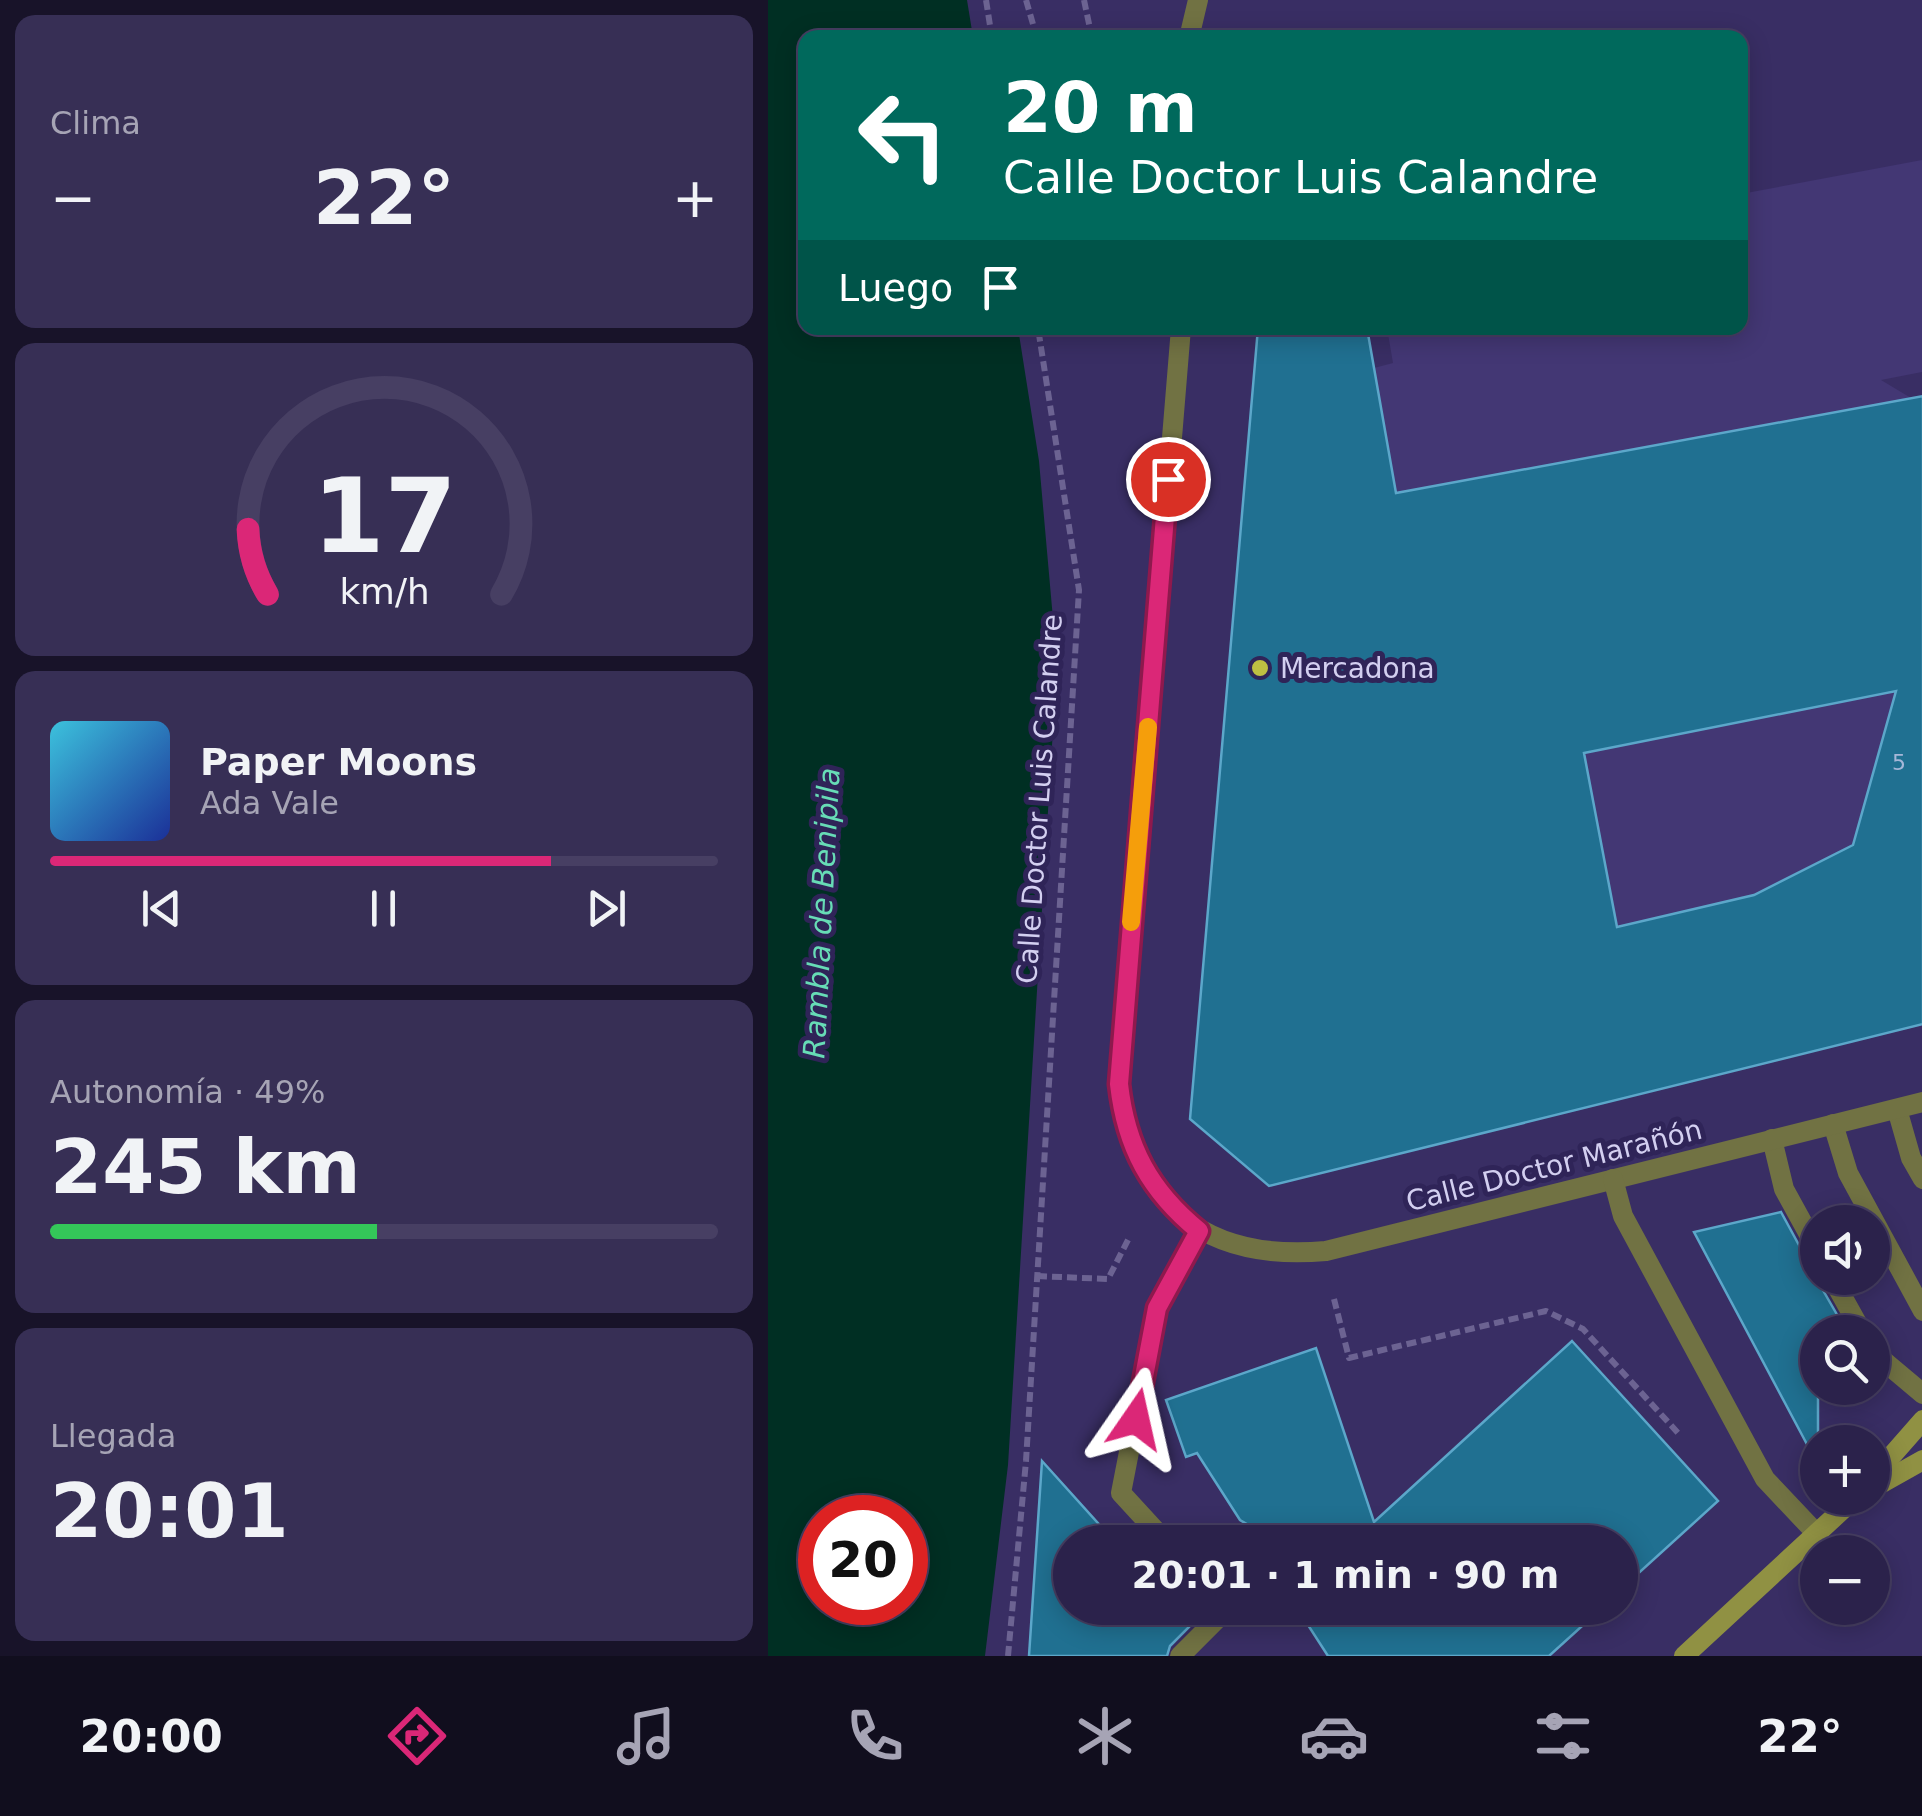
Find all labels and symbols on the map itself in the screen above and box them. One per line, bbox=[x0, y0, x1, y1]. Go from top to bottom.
pin bbox=[1126, 437, 1211, 522]
street label: Calle Doctor Luis Calandre bbox=[1010, 613, 1069, 985]
place label: Mercadona bbox=[1280, 652, 1435, 685]
marker: Mercadona bbox=[1249, 657, 1271, 679]
house number: 5 bbox=[1892, 750, 1906, 775]
water label: Rambla de Benipila bbox=[796, 767, 847, 1059]
street label: Calle Doctor Marañón bbox=[1403, 1113, 1705, 1218]
position arrow bbox=[1084, 1367, 1188, 1471]
speed limit sign: 20 bbox=[798, 1495, 928, 1625]

